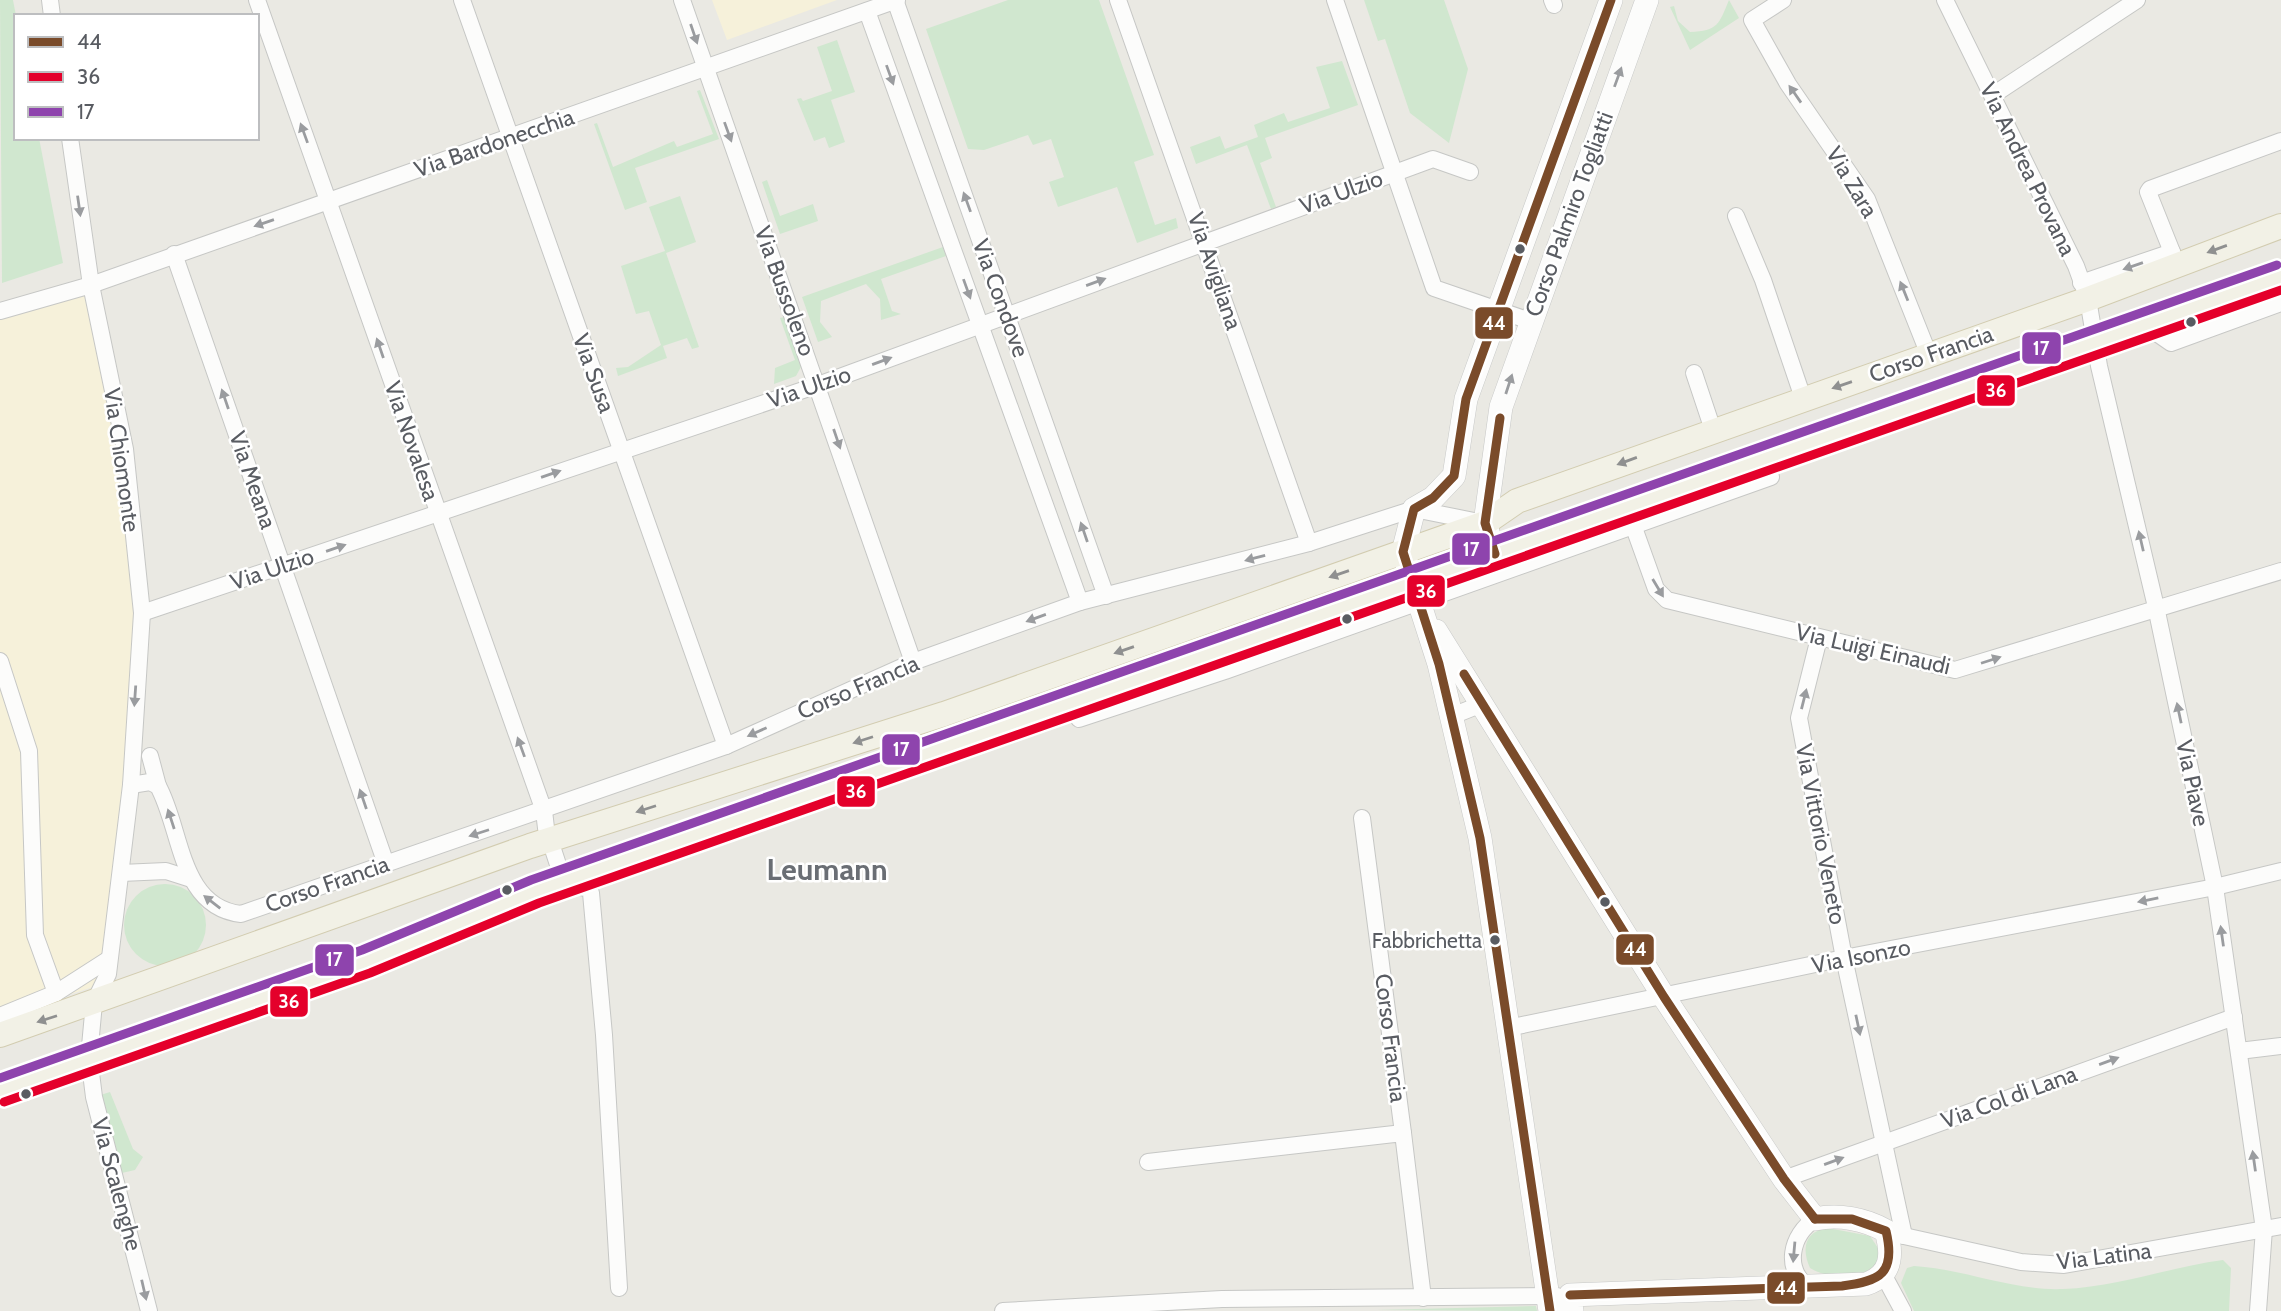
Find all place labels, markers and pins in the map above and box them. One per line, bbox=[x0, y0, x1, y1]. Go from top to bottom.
unlabelled marker bbox=[1513, 242, 1527, 256]
unlabelled marker bbox=[2184, 315, 2198, 329]
unlabelled marker bbox=[1340, 612, 1354, 626]
unlabelled marker bbox=[500, 883, 514, 897]
unlabelled marker bbox=[1598, 895, 1612, 909]
place label: Fabbrichetta bbox=[1372, 928, 1482, 953]
marker: Fabbrichetta bbox=[1488, 933, 1502, 947]
unlabelled marker bbox=[19, 1087, 33, 1101]

